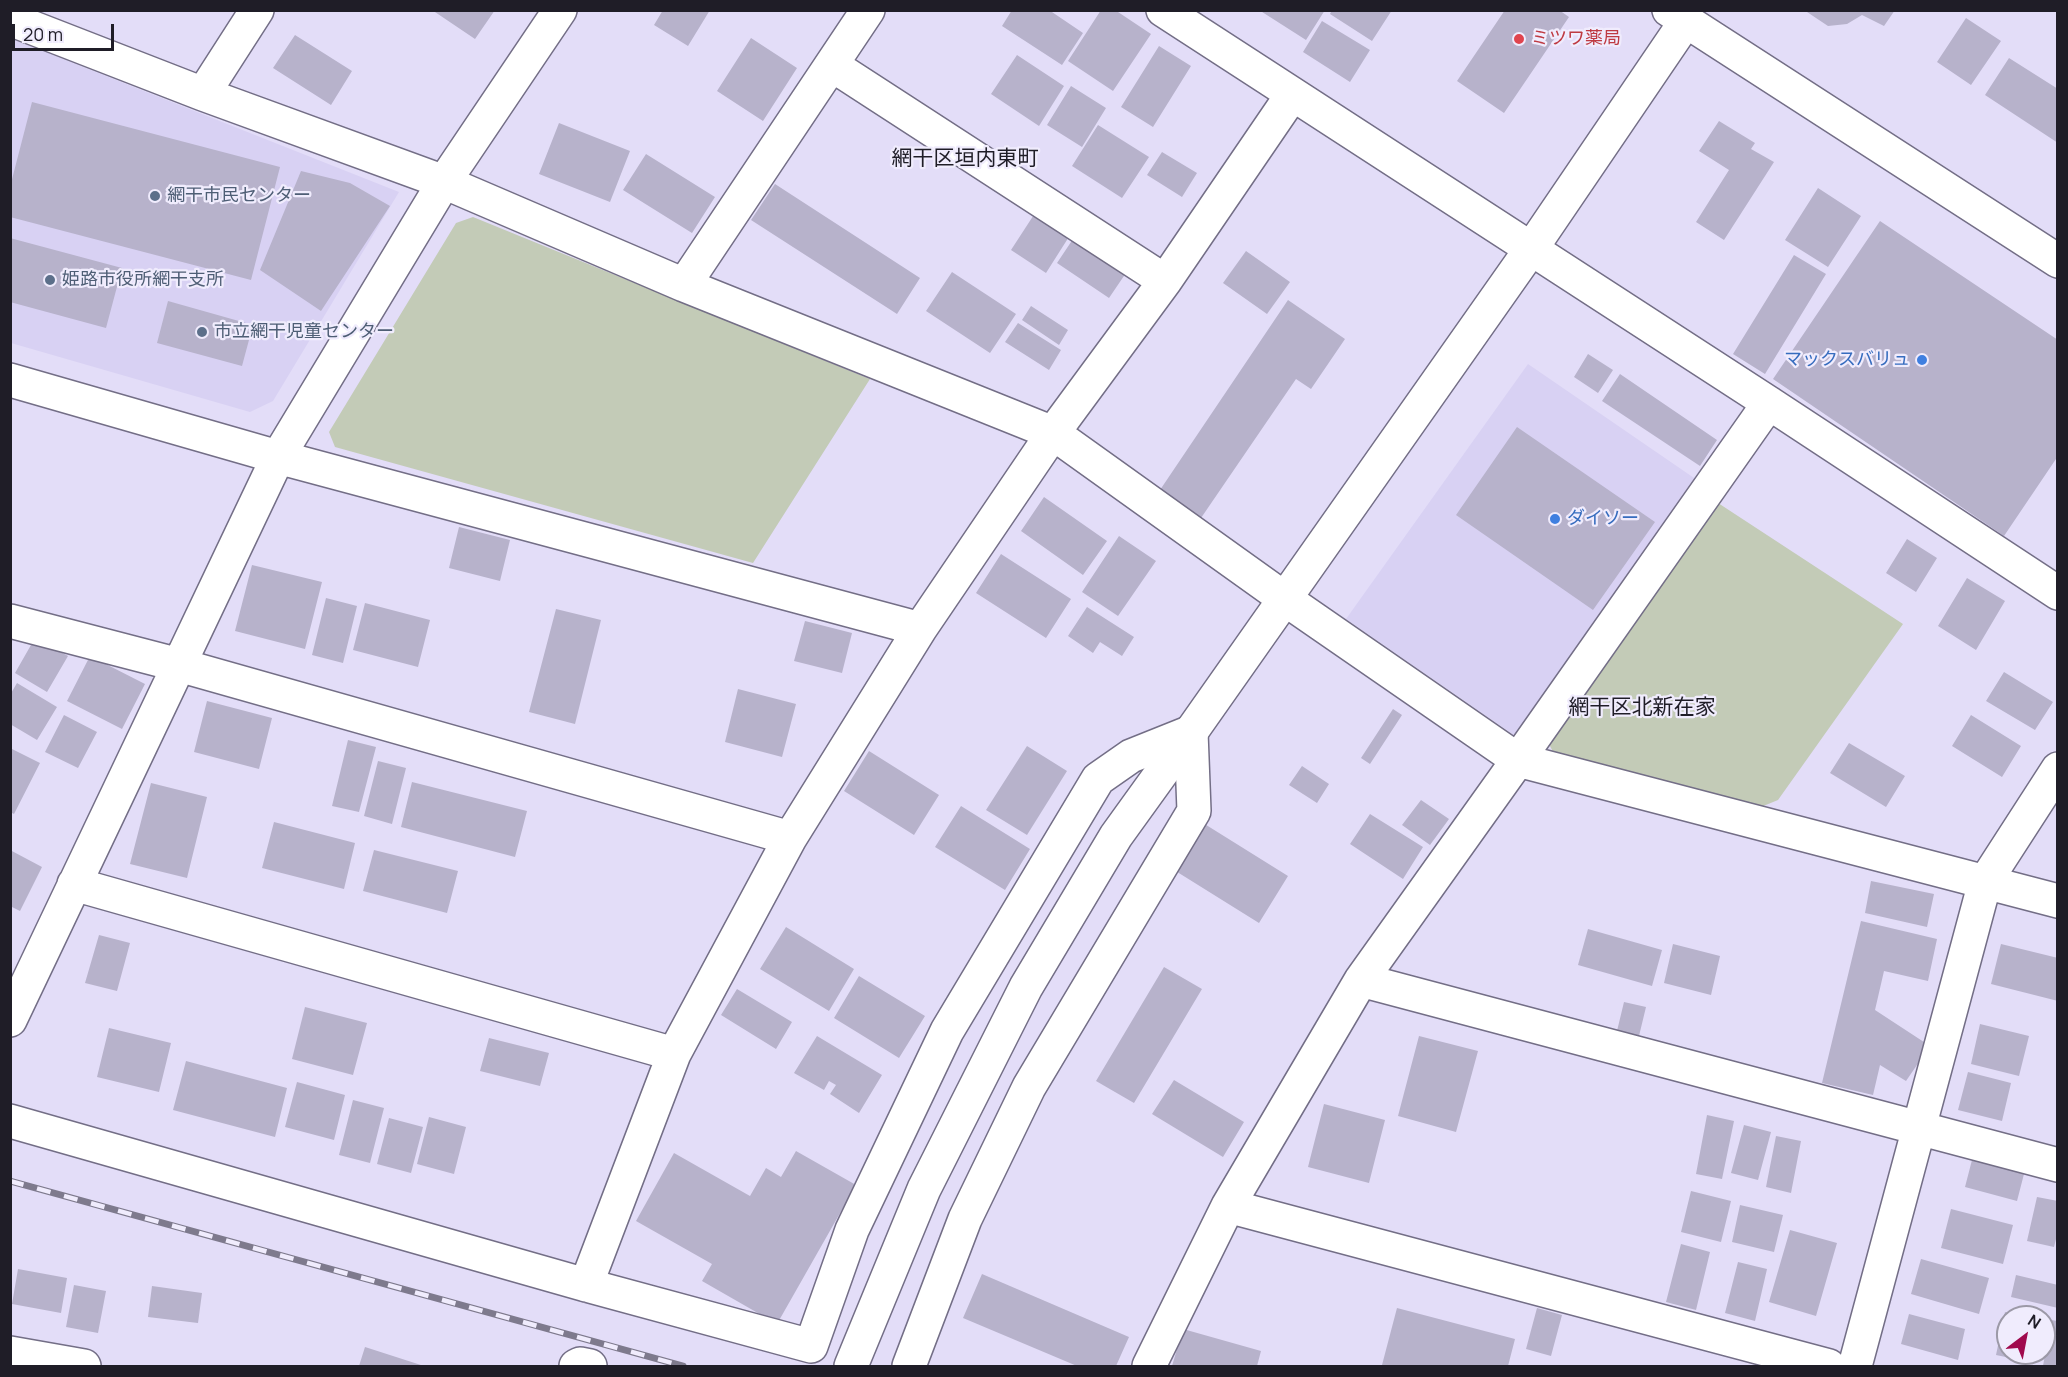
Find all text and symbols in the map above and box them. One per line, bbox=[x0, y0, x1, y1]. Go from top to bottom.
scale bar bbox=[15, 12, 117, 50]
text: 20 m bbox=[23, 22, 63, 46]
place label: ミツワ薬局 bbox=[1531, 28, 1621, 50]
marker: ミツワ薬局 bbox=[1512, 32, 1526, 46]
district label: 網干区垣内東町 bbox=[892, 146, 1038, 172]
place label: 網干市民センター bbox=[167, 185, 311, 207]
marker: 網干市民センター bbox=[148, 189, 162, 203]
place label: 姫路市役所網干支所 bbox=[62, 269, 224, 291]
marker: 姫路市役所網干支所 bbox=[43, 273, 57, 287]
place label: 市立網干児童センター bbox=[214, 321, 394, 343]
marker: 市立網干児童センター bbox=[195, 325, 209, 339]
place label: マックスバリュ bbox=[1784, 349, 1910, 371]
marker: マックスバリュ bbox=[1915, 353, 1929, 367]
place label: ダイソー bbox=[1567, 508, 1639, 530]
marker: ダイソー bbox=[1548, 512, 1562, 526]
district label: 網干区北新在家 bbox=[1569, 695, 1715, 721]
north arrow bbox=[1996, 1305, 2056, 1365]
text: N bbox=[2024, 1309, 2045, 1334]

